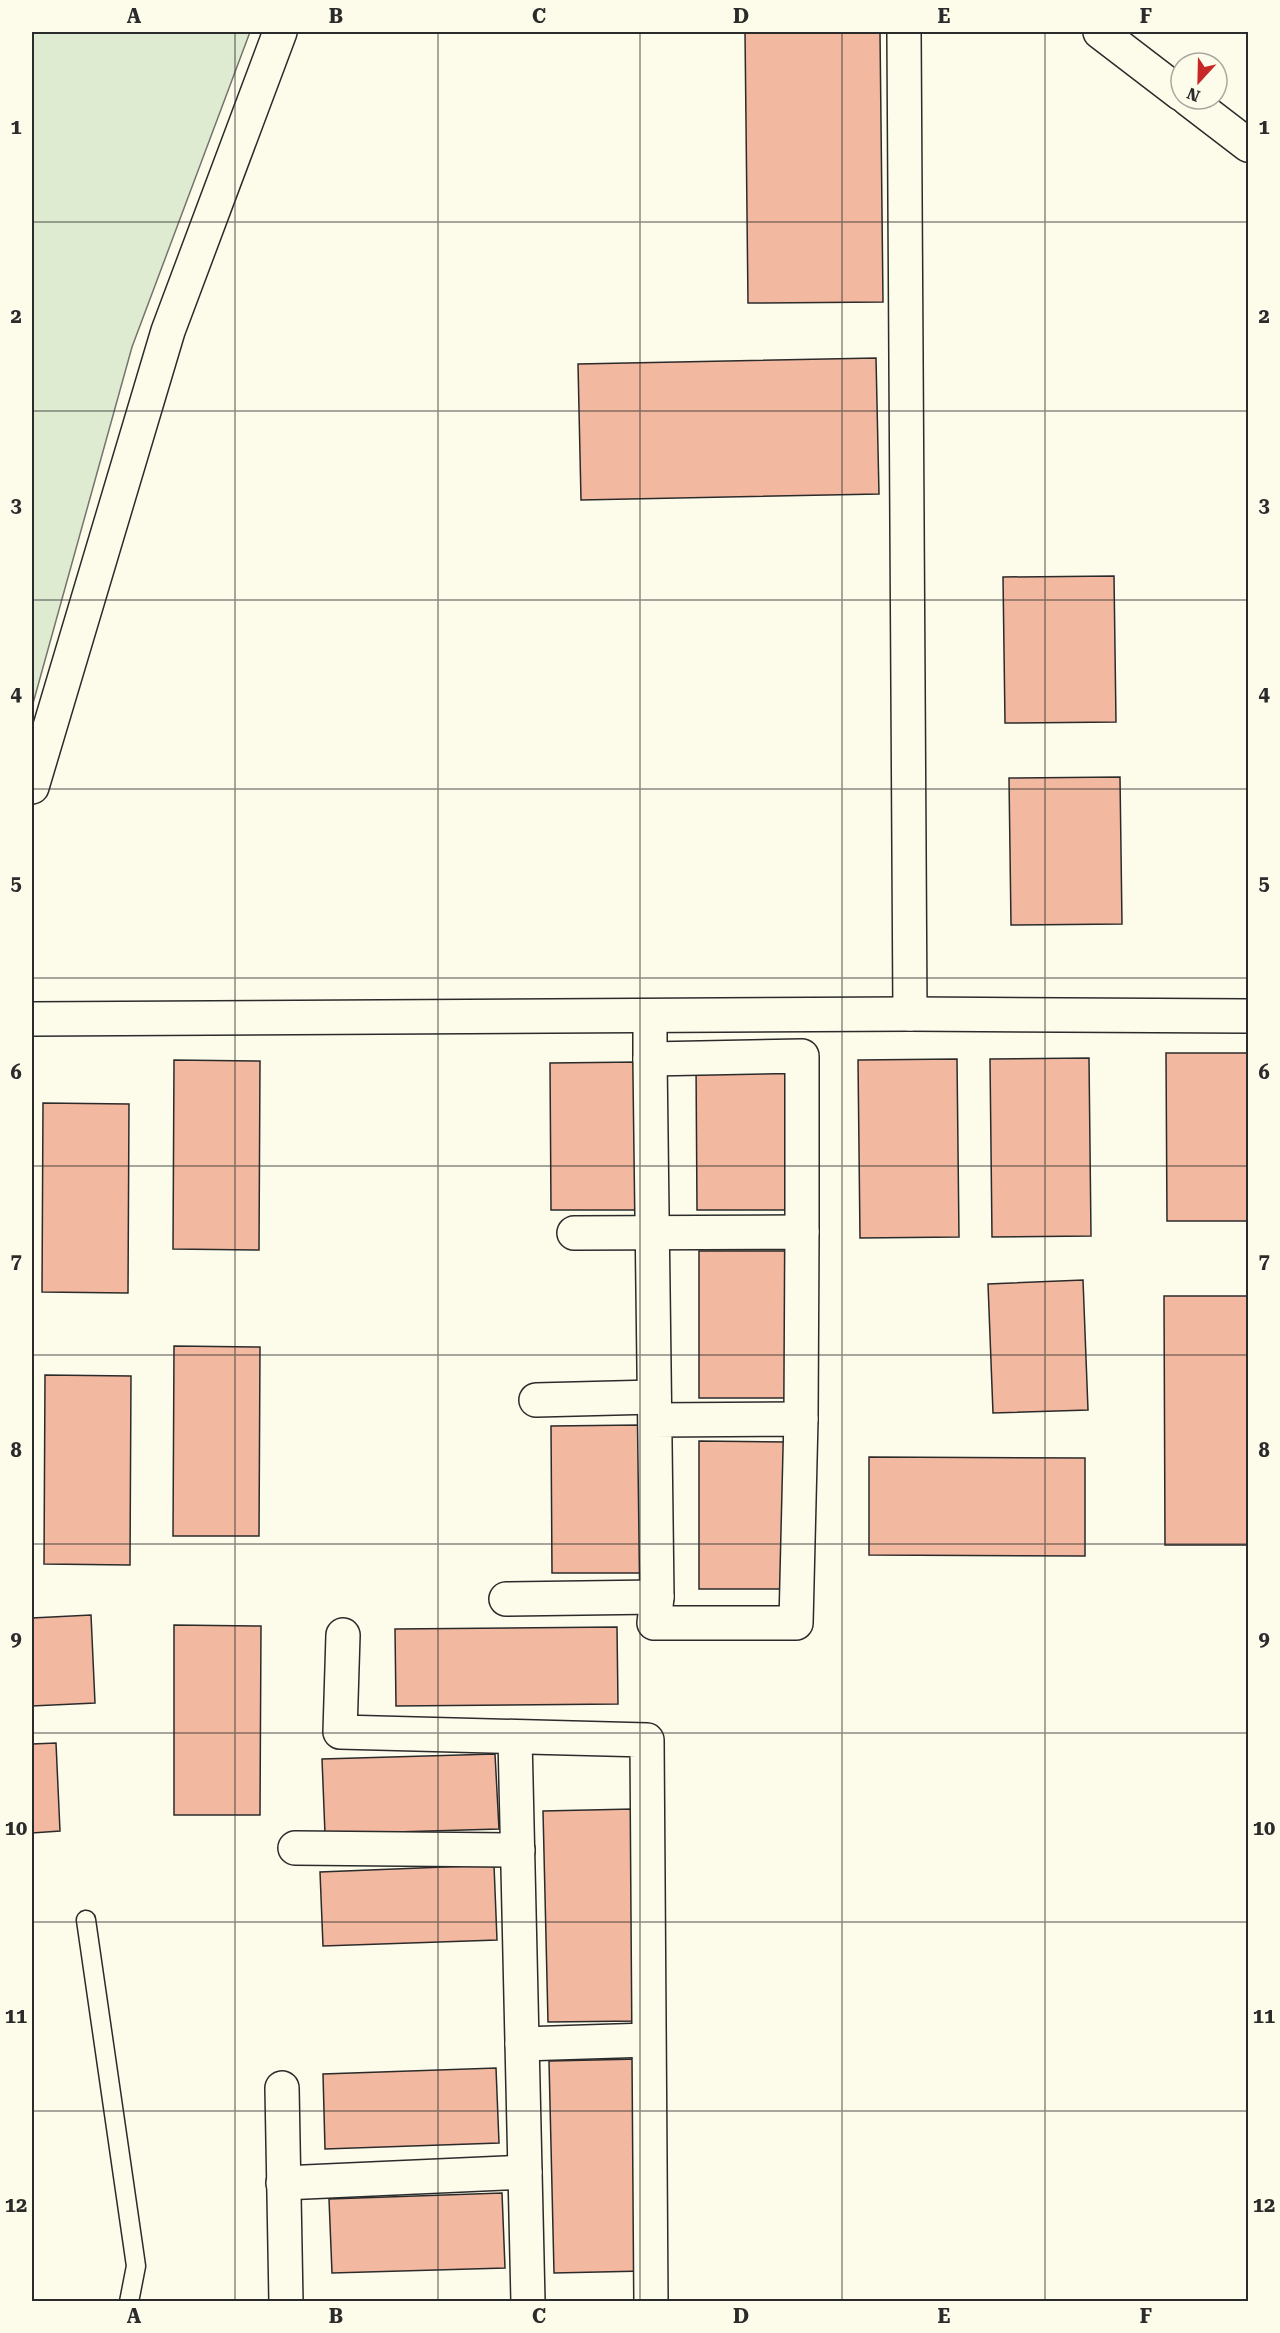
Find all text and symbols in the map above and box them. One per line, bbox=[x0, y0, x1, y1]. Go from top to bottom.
text: A bbox=[127, 4, 142, 28]
text: B bbox=[329, 4, 343, 28]
text: C bbox=[532, 4, 546, 28]
text: D bbox=[733, 4, 749, 28]
text: E bbox=[938, 4, 951, 28]
text: F bbox=[1140, 4, 1152, 28]
north arrow bbox=[1169, 51, 1229, 111]
text: N bbox=[1184, 83, 1203, 106]
text: 1 bbox=[10, 115, 22, 139]
text: 1 bbox=[1258, 115, 1270, 139]
text: 2 bbox=[10, 304, 22, 328]
text: 2 bbox=[1258, 304, 1270, 328]
text: 3 bbox=[10, 493, 22, 517]
text: 3 bbox=[1258, 493, 1270, 517]
text: 4 bbox=[10, 682, 22, 706]
text: 4 bbox=[1258, 682, 1270, 706]
text: 5 bbox=[10, 871, 22, 895]
text: 5 bbox=[1258, 871, 1270, 895]
text: 6 bbox=[10, 1060, 22, 1084]
text: 6 bbox=[1258, 1060, 1270, 1084]
text: 7 bbox=[10, 1249, 22, 1273]
text: 7 bbox=[1258, 1249, 1270, 1273]
text: 8 bbox=[10, 1438, 22, 1462]
text: 8 bbox=[1258, 1438, 1270, 1462]
text: 9 bbox=[10, 1627, 22, 1651]
text: 9 bbox=[1258, 1627, 1270, 1651]
text: 10 bbox=[5, 1816, 27, 1840]
text: 10 bbox=[1253, 1816, 1275, 1840]
text: 11 bbox=[5, 2004, 27, 2028]
text: 11 bbox=[1253, 2004, 1275, 2028]
text: 12 bbox=[5, 2193, 27, 2217]
text: 12 bbox=[1253, 2193, 1275, 2217]
text: A bbox=[127, 2304, 142, 2328]
text: B bbox=[329, 2304, 343, 2328]
text: C bbox=[532, 2304, 546, 2328]
text: D bbox=[733, 2304, 749, 2328]
text: E bbox=[938, 2304, 951, 2328]
text: F bbox=[1140, 2304, 1152, 2328]

